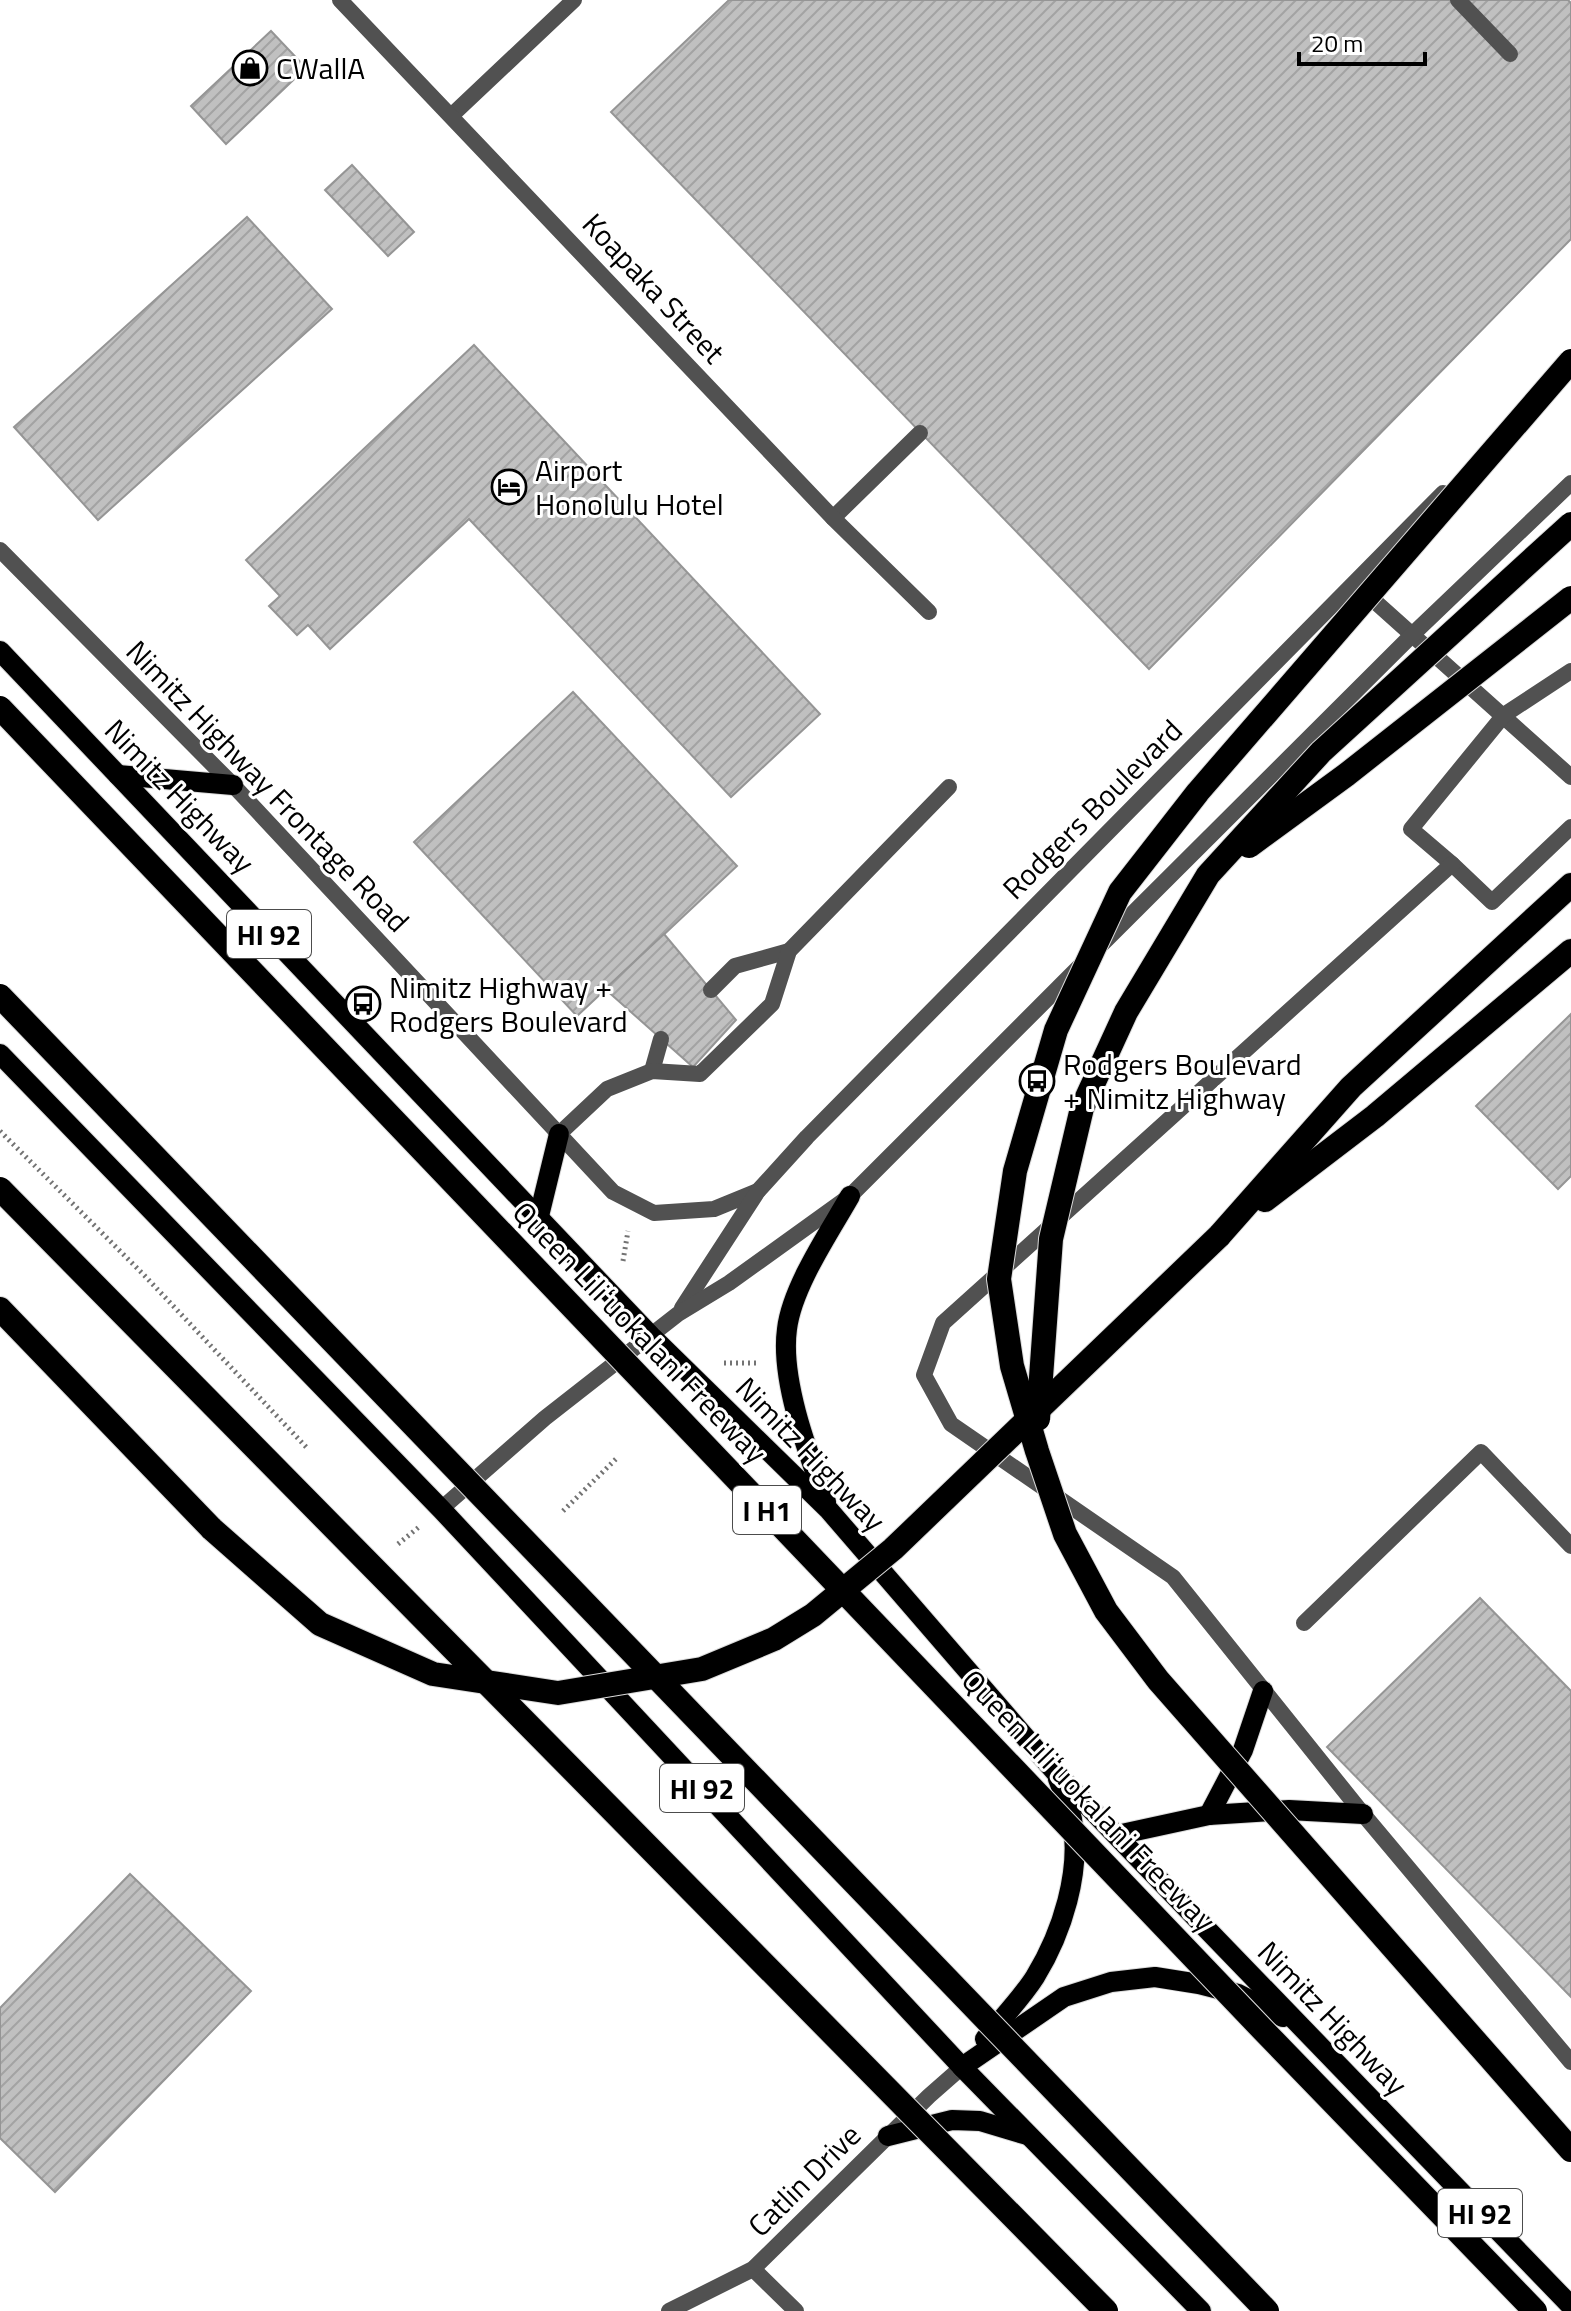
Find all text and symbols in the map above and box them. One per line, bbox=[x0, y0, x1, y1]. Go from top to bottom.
scale bar bbox=[1299, 16, 1425, 66]
text: 20 m bbox=[1311, 25, 1363, 61]
place label: CWallA bbox=[276, 45, 365, 91]
shop icon: CWallA bbox=[231, 49, 269, 87]
street label: Koapaka Street bbox=[572, 202, 736, 374]
place label: Airport Honolulu Hotel bbox=[535, 447, 724, 527]
hotel icon: Airport Honolulu Hotel bbox=[490, 468, 528, 506]
street label: Nimitz Highway Frontage Road bbox=[119, 633, 417, 939]
street label: Rodgers Boulevard bbox=[991, 708, 1193, 910]
street label: Nimitz Highway bbox=[98, 712, 262, 880]
road number: HI 92 bbox=[227, 910, 311, 958]
place label: Nimitz Highway + Rodgers Boulevard bbox=[389, 964, 628, 1044]
bus stop icon: Nimitz Highway + Rodgers Boulevard bbox=[344, 985, 382, 1023]
place label: Rodgers Boulevard + Nimitz Highway bbox=[1063, 1041, 1302, 1121]
bus stop icon: Rodgers Boulevard + Nimitz Highway bbox=[1018, 1062, 1056, 1100]
street label: Queen Liliʻuokalani Freeway bbox=[502, 1190, 778, 1474]
street label: Nimitz Highway bbox=[725, 1366, 897, 1542]
road number: I H1 bbox=[733, 1486, 801, 1534]
street label: Queen Liliʻuokalani Freeway bbox=[951, 1658, 1227, 1942]
road number: HI 92 bbox=[660, 1764, 744, 1812]
street label: Nimitz Highway bbox=[1247, 1930, 1419, 2106]
street label: Catlin Drive bbox=[737, 2113, 871, 2247]
road number: HI 92 bbox=[1438, 2189, 1522, 2237]

